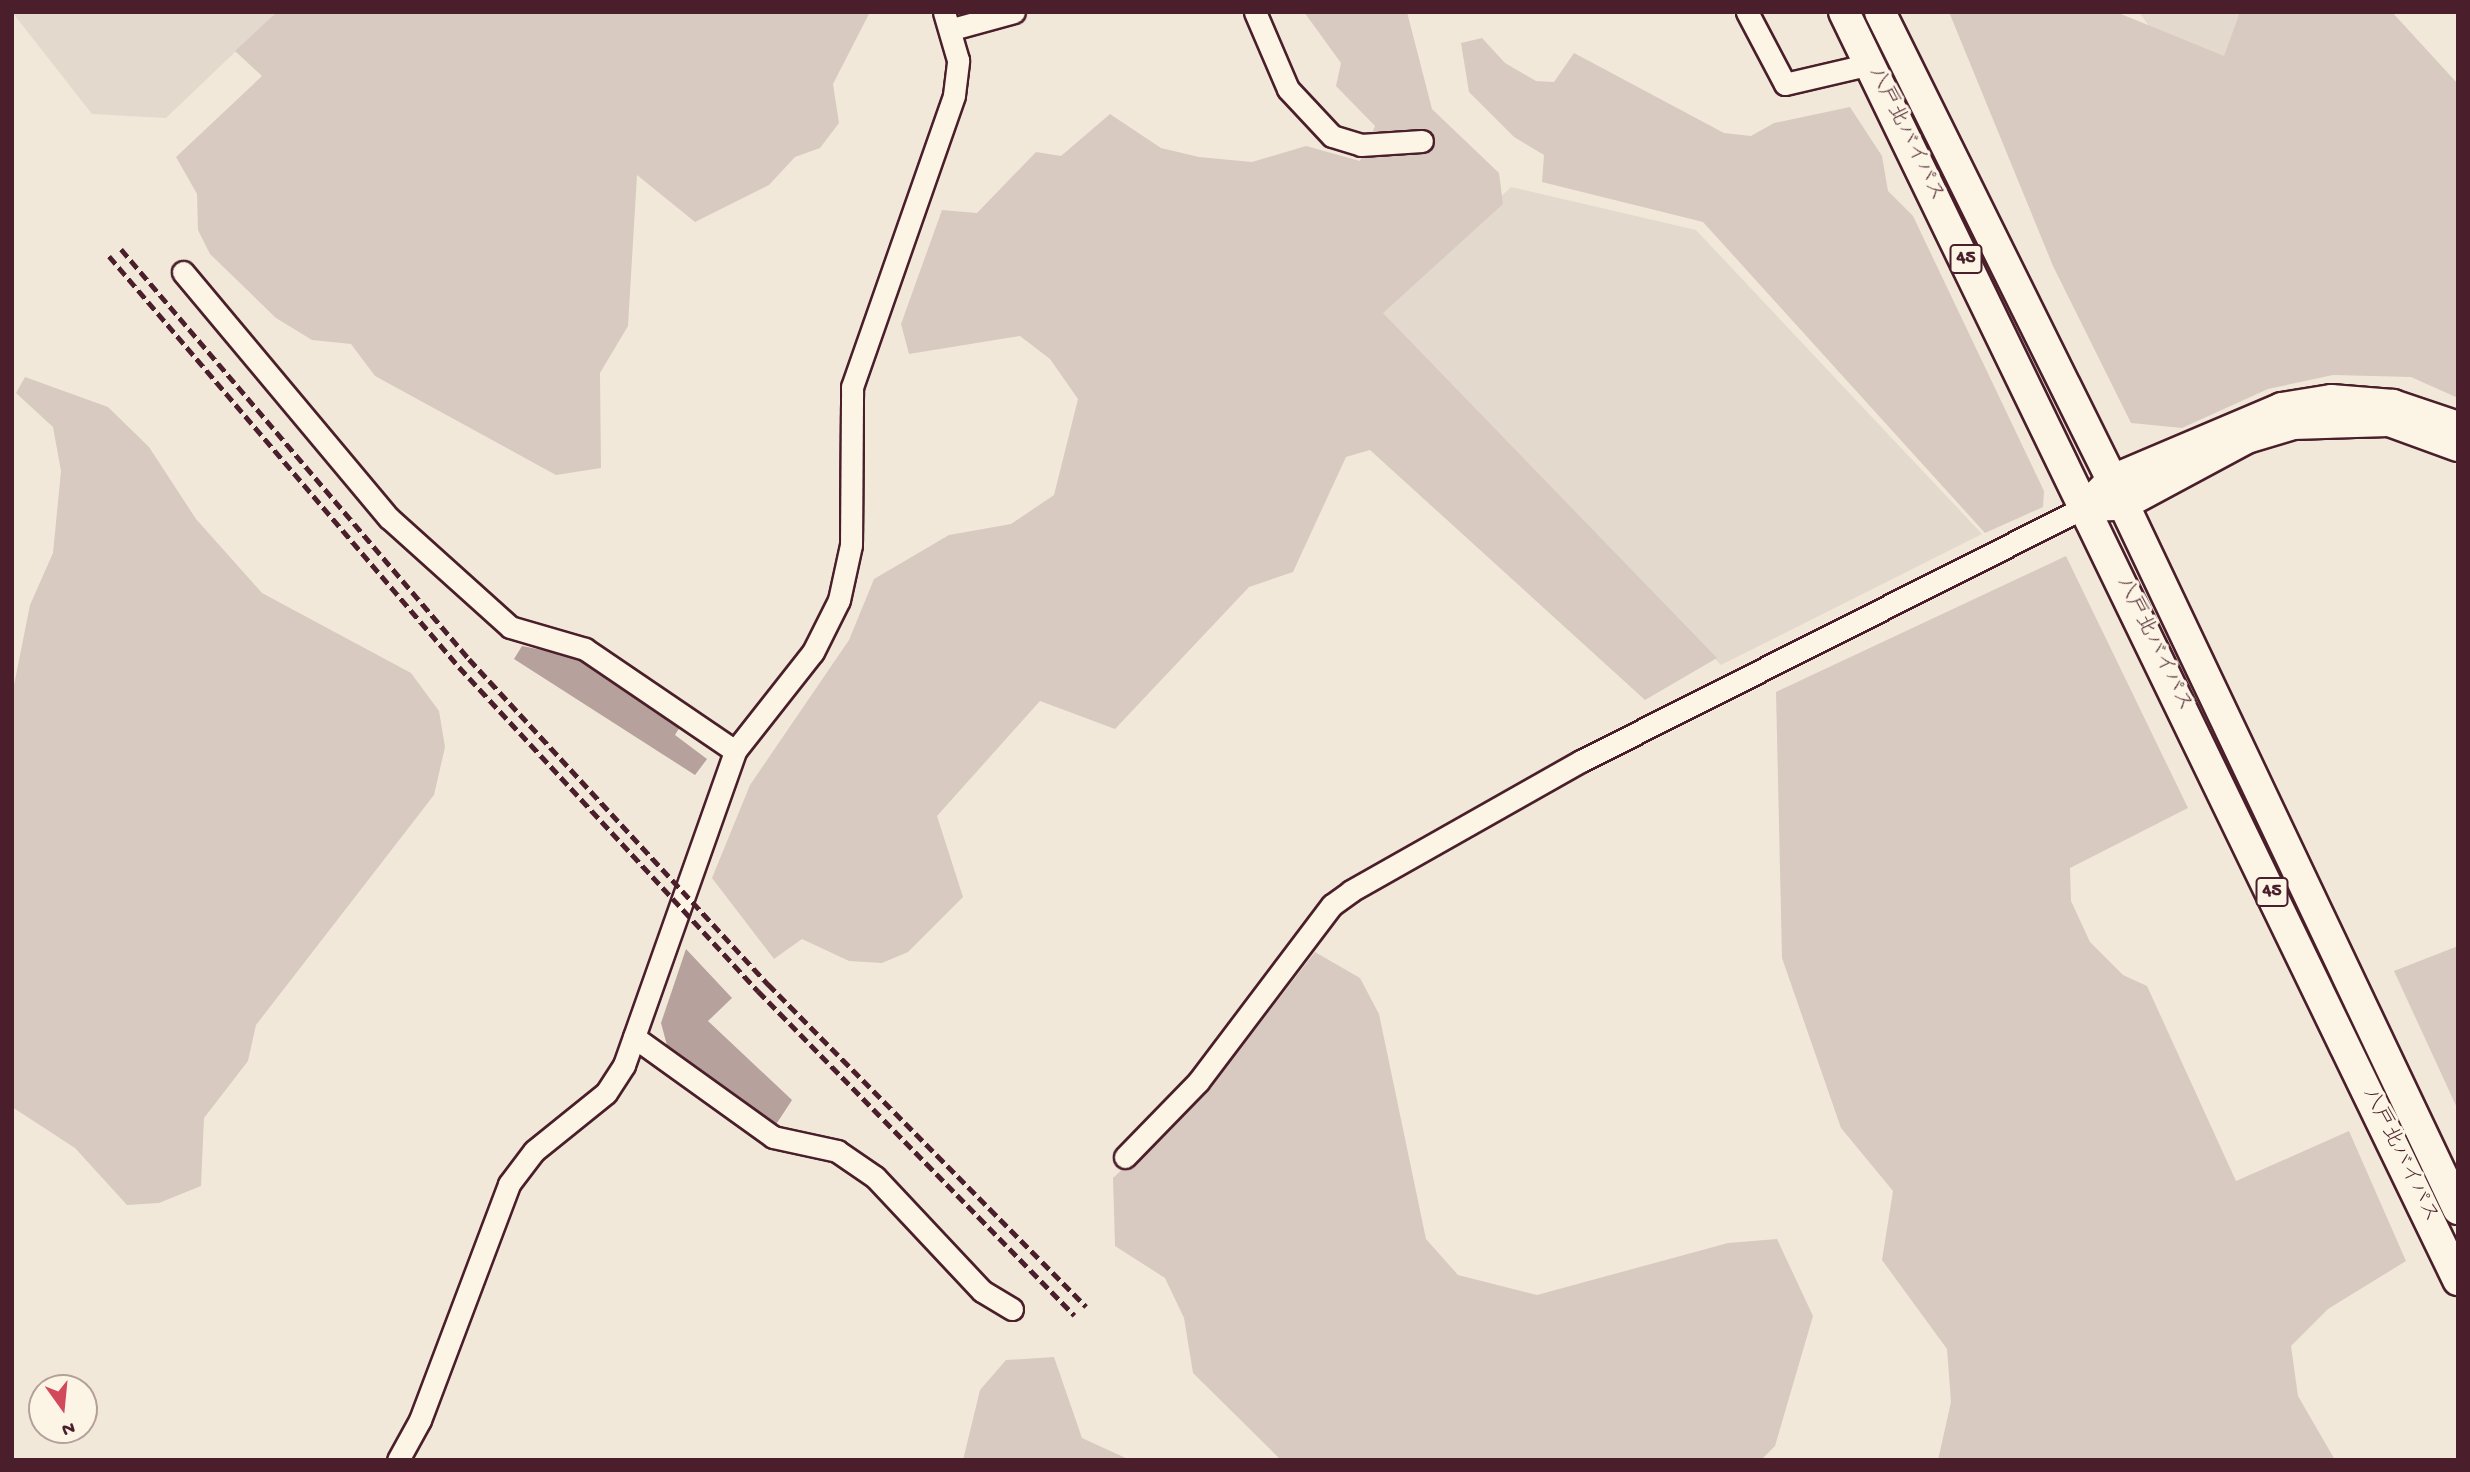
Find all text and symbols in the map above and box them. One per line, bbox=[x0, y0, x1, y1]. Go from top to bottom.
street label: 八戸北バイパス bbox=[1861, 63, 1949, 207]
road number: 45 bbox=[1948, 244, 1983, 274]
street label: 八戸北バイパス bbox=[2109, 573, 2197, 717]
road number: 45 bbox=[2254, 876, 2290, 908]
street label: 八戸北バイパス bbox=[2355, 1084, 2443, 1228]
north arrow bbox=[28, 1374, 98, 1444]
text: N bbox=[59, 1415, 77, 1441]

